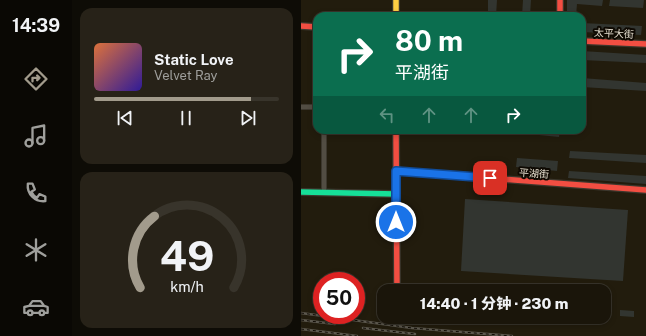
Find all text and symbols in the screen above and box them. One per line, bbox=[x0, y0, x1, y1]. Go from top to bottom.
text: 14:39 bbox=[12, 15, 60, 36]
text: 80 m bbox=[395, 24, 463, 57]
street label: 太平大街 bbox=[594, 26, 634, 40]
icon: right bbox=[329, 28, 381, 80]
text: Static Love bbox=[154, 51, 234, 68]
text: 平湖街 bbox=[395, 62, 449, 83]
icon: directions bbox=[22, 65, 50, 93]
text: Velvet Ray bbox=[154, 68, 218, 83]
icon: left bbox=[376, 104, 398, 126]
icon: ahead bbox=[418, 104, 440, 126]
icon: ahead bbox=[460, 104, 482, 126]
icon: right bbox=[502, 104, 524, 126]
icon: previous bbox=[114, 107, 136, 129]
icon: pause bbox=[175, 107, 197, 129]
icon: next bbox=[237, 107, 259, 129]
icon: music bbox=[22, 122, 50, 150]
pin bbox=[473, 161, 507, 195]
street label: 平湖街 bbox=[519, 166, 549, 180]
icon: arrive bbox=[479, 167, 501, 189]
icon: phone bbox=[22, 179, 50, 207]
position arrow bbox=[375, 201, 417, 243]
text: 49 bbox=[159, 231, 214, 280]
icon: climate bbox=[22, 236, 50, 264]
speed limit sign: 50 bbox=[313, 272, 365, 324]
text: km/h bbox=[170, 278, 203, 295]
icon: car bbox=[22, 293, 50, 321]
text: 14:40 · 1 分钟 · 230 m bbox=[420, 295, 568, 312]

